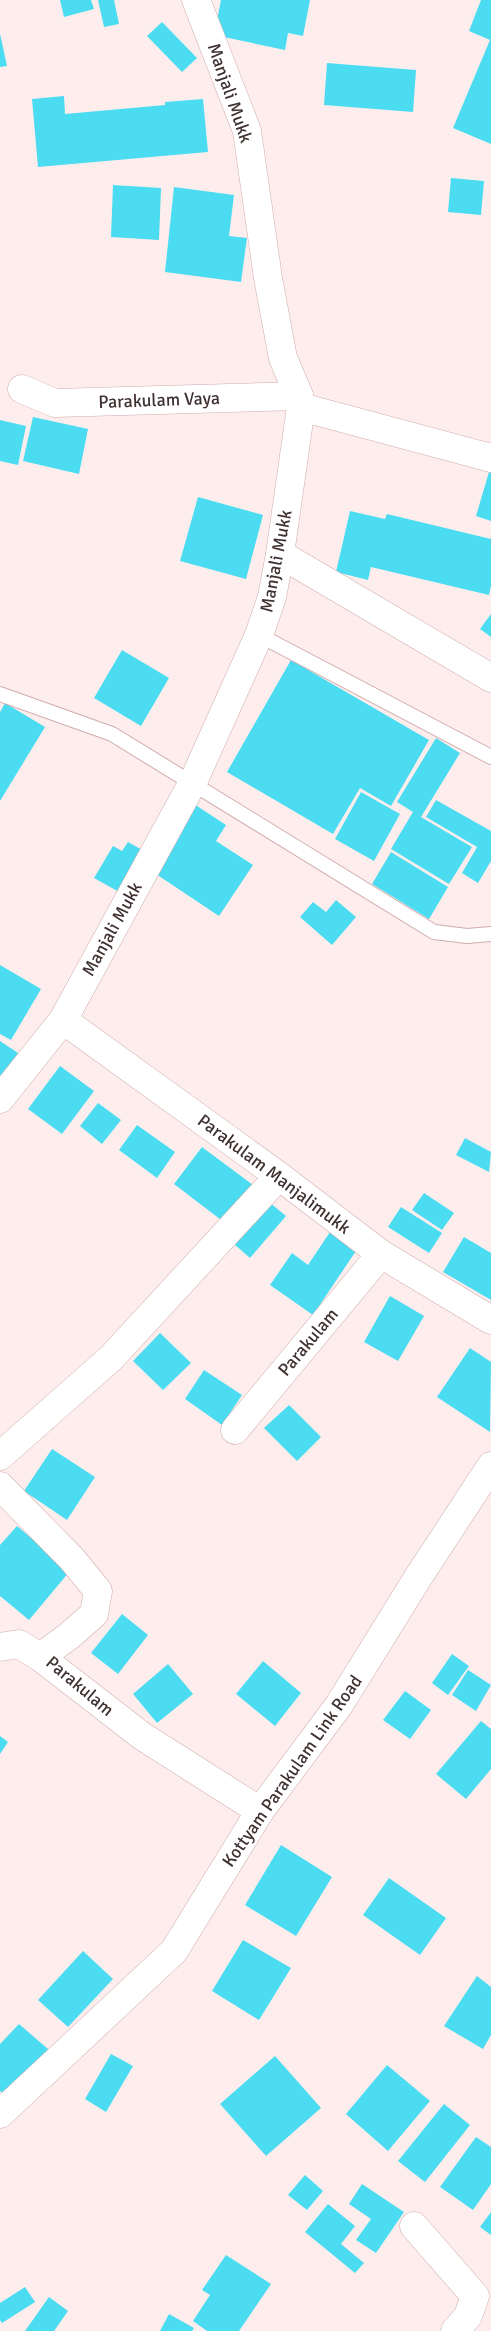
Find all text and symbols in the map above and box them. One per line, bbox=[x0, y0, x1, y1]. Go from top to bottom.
street label: Manjali Mukk bbox=[203, 40, 257, 146]
street label: Parakulam Vaya bbox=[98, 387, 220, 413]
street label: Manjali Mukk bbox=[255, 508, 297, 614]
street label: Manjali Mukk bbox=[77, 878, 147, 980]
street label: Parakulam Manjalimukk bbox=[193, 1109, 355, 1239]
street label: Parakulam bbox=[273, 1304, 343, 1380]
street label: Parakulam bbox=[42, 1651, 118, 1721]
street label: Kottyam Parakulam Link Road bbox=[217, 1671, 367, 1871]

